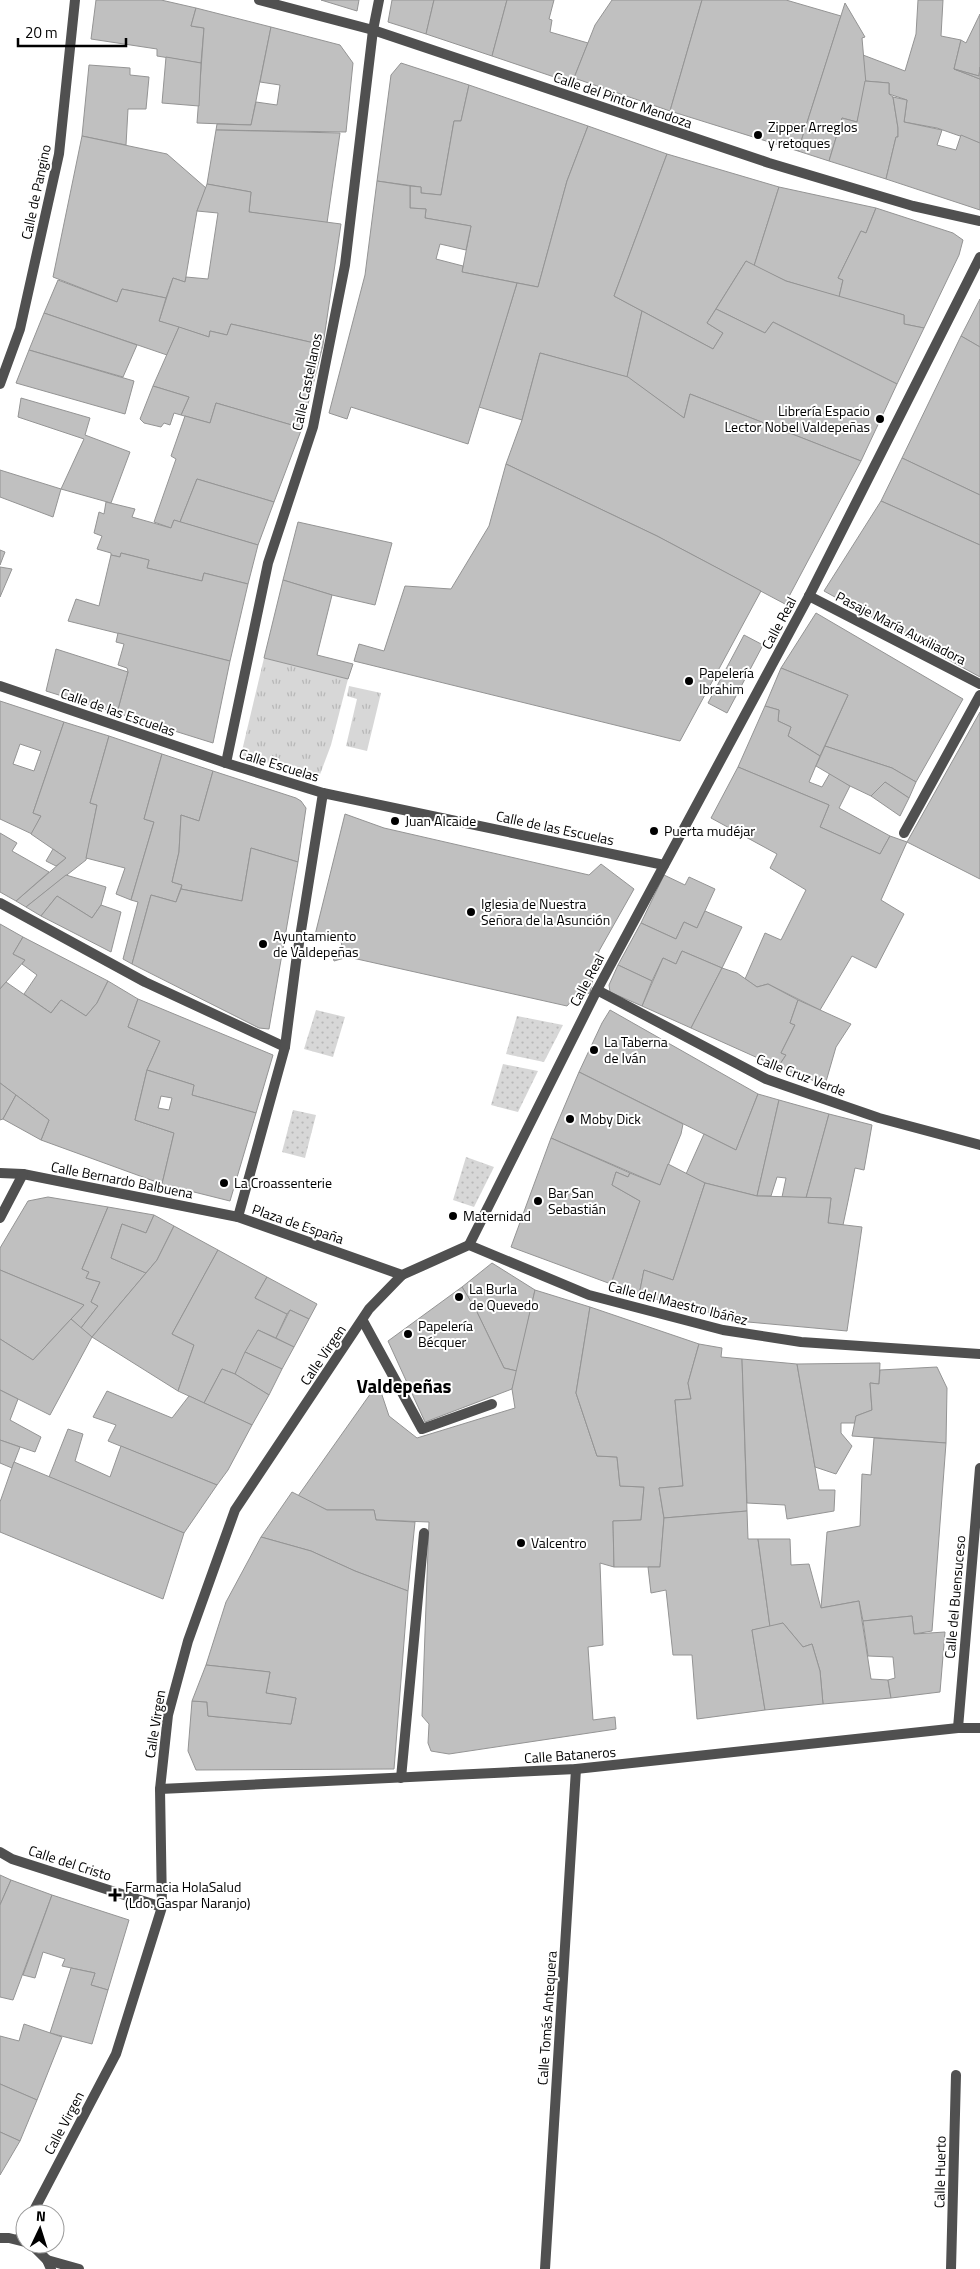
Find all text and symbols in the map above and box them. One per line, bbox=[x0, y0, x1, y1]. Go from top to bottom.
scale bar bbox=[18, 15, 125, 47]
text: 20 m bbox=[25, 21, 58, 44]
street label: Calle del Pintor Mendoza bbox=[551, 66, 695, 133]
place label: Zipper Arreglos y retoques bbox=[768, 116, 858, 153]
marker: Zipper Arreglos y retoques bbox=[752, 129, 764, 141]
street label: Calle de Pangino bbox=[15, 142, 56, 241]
street label: Calle Castellanos bbox=[286, 331, 327, 433]
place label: Librería Espacio Lector Nobel Valdepeñas bbox=[724, 400, 870, 437]
marker: Librería Espacio Lector Nobel Valdepeñas bbox=[874, 413, 886, 425]
street label: Pasaje María Auxiliadora bbox=[832, 586, 970, 670]
street label: Calle Real bbox=[756, 593, 801, 653]
place label: Papelería Ibrahim bbox=[699, 662, 754, 699]
marker: Papelería Ibrahim bbox=[683, 675, 695, 687]
street label: Calle de las Escuelas bbox=[58, 682, 178, 741]
street label: Calle Escuelas bbox=[236, 742, 322, 787]
street label: Calle de las Escuelas bbox=[494, 805, 616, 850]
place label: Juan Alcaide bbox=[405, 810, 476, 831]
marker: Juan Alcaide bbox=[389, 815, 401, 827]
place label: Puerta mudéjar bbox=[664, 820, 755, 841]
marker: Puerta mudéjar bbox=[648, 825, 660, 837]
place label: Iglesia de Nuestra Señora de la Asunción bbox=[481, 893, 610, 930]
marker: Iglesia de Nuestra Señora de la Asunción bbox=[465, 906, 477, 918]
place label: Ayuntamiento de Valdepeñas bbox=[273, 925, 359, 962]
marker: Ayuntamiento de Valdepeñas bbox=[257, 938, 269, 950]
street label: Calle Real bbox=[564, 950, 609, 1010]
place label: La Taberna de Iván bbox=[604, 1031, 668, 1068]
marker: La Taberna de Iván bbox=[588, 1044, 600, 1056]
street label: Calle Cruz Verde bbox=[753, 1048, 849, 1101]
place label: Moby Dick bbox=[580, 1108, 641, 1129]
marker: Moby Dick bbox=[564, 1113, 576, 1125]
street label: Calle Bernardo Balbuena bbox=[49, 1155, 195, 1204]
place label: La Croassenterie bbox=[234, 1172, 332, 1193]
marker: La Croassenterie bbox=[218, 1177, 230, 1189]
place label: Bar San Sebastián bbox=[548, 1182, 606, 1219]
marker: Bar San Sebastián bbox=[532, 1195, 544, 1207]
street label: Plaza de España bbox=[249, 1198, 347, 1249]
place label: Maternidad bbox=[463, 1205, 531, 1226]
marker: Maternidad bbox=[447, 1210, 459, 1222]
street label: Calle del Maestro Ibáñez bbox=[606, 1275, 750, 1330]
place label: La Burla de Quevedo bbox=[469, 1278, 539, 1315]
marker: La Burla de Quevedo bbox=[453, 1291, 465, 1303]
place label: Papelería Bécquer bbox=[418, 1315, 473, 1352]
street label: Calle Virgen bbox=[295, 1320, 351, 1389]
marker: Papelería Bécquer bbox=[402, 1328, 414, 1340]
district label: Valdepeñas bbox=[356, 1371, 452, 1400]
place label: Valcentro bbox=[531, 1532, 587, 1553]
street label: Calle del Buensuceso bbox=[939, 1534, 970, 1659]
marker: Valcentro bbox=[515, 1537, 527, 1549]
street label: Calle Virgen bbox=[139, 1688, 170, 1760]
street label: Calle Bataneros bbox=[523, 1741, 617, 1768]
street label: Calle del Cristo bbox=[26, 1839, 114, 1886]
place label: Farmacia HolaSalud (Ldo. Gaspar Naranjo) bbox=[125, 1876, 250, 1913]
marker: Farmacia HolaSalud (Ldo. Gaspar Naranjo) bbox=[109, 1889, 121, 1901]
street label: Calle Tomás Antequera bbox=[531, 1950, 562, 2086]
street label: Calle Virgen bbox=[38, 2087, 89, 2158]
street label: Calle Huerto bbox=[928, 2136, 951, 2208]
north arrow bbox=[15, 2204, 65, 2254]
text: N bbox=[35, 2205, 47, 2226]

